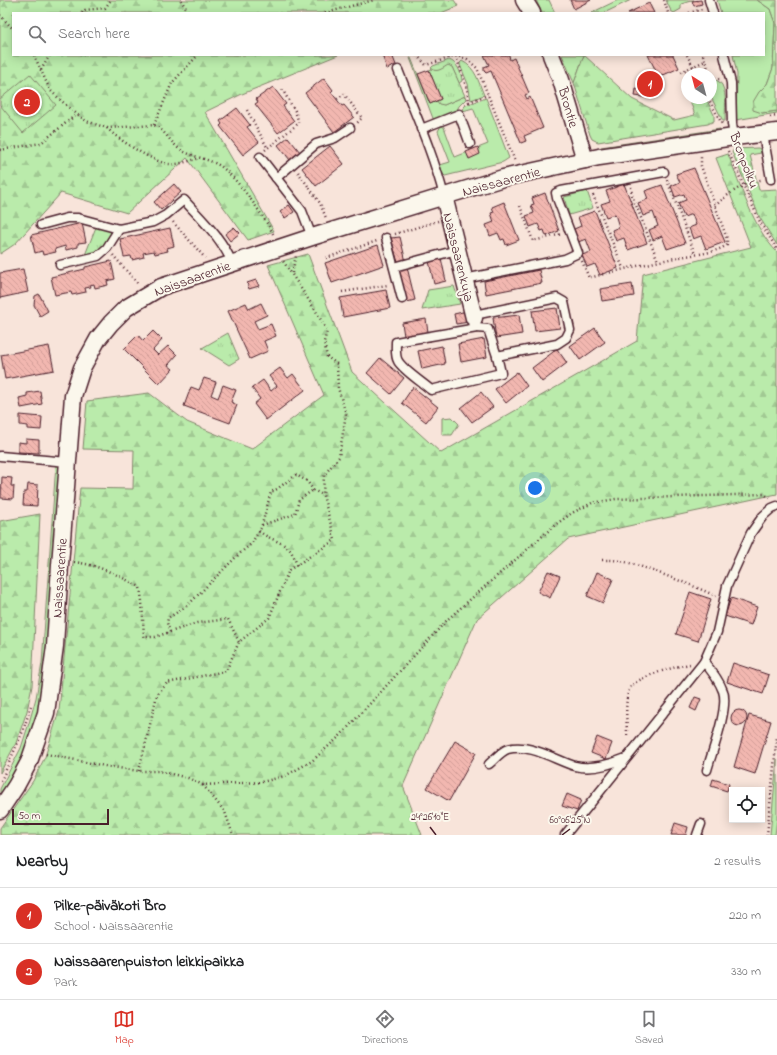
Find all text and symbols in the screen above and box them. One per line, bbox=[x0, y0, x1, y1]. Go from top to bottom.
search box bbox=[12, 12, 765, 56]
icon: search bbox=[26, 23, 48, 45]
text: Search here bbox=[58, 23, 130, 45]
north arrow bbox=[681, 68, 717, 104]
pin: 1 bbox=[637, 69, 663, 99]
street label: Brontie bbox=[551, 84, 584, 131]
pin: 2 bbox=[14, 87, 40, 117]
street label: Bronpolku bbox=[723, 128, 764, 192]
street label: Naissaarentie bbox=[460, 162, 543, 203]
street label: Naissaarenkuja bbox=[436, 211, 479, 304]
street label: Naissaarentie bbox=[151, 256, 234, 303]
your location bbox=[525, 478, 545, 498]
street label: Naissaarentie bbox=[47, 537, 74, 619]
map controls bbox=[729, 787, 765, 823]
button: locate bbox=[729, 787, 765, 823]
scale bar bbox=[12, 807, 109, 826]
text: 50 m bbox=[18, 808, 40, 824]
text: 24°26'10"E bbox=[411, 810, 449, 825]
text: 60°06'25"N bbox=[550, 813, 591, 828]
text: Nearby bbox=[16, 849, 68, 874]
text: 2 results bbox=[714, 852, 761, 871]
text: Pilke-päiväkoti Bro bbox=[54, 895, 166, 917]
text: 1 bbox=[27, 906, 31, 925]
text: 220 m bbox=[729, 906, 761, 925]
text: School · Naissaarentie bbox=[54, 917, 173, 936]
text: Naissaarenpuiston leikkipaikka bbox=[54, 951, 244, 973]
text: 2 bbox=[26, 962, 32, 981]
text: 330 m bbox=[731, 962, 761, 981]
text: Park bbox=[54, 973, 78, 992]
tab: Map bbox=[113, 1008, 135, 1048]
tab: Directions bbox=[362, 1008, 408, 1048]
tab: Saved bbox=[635, 1008, 664, 1048]

